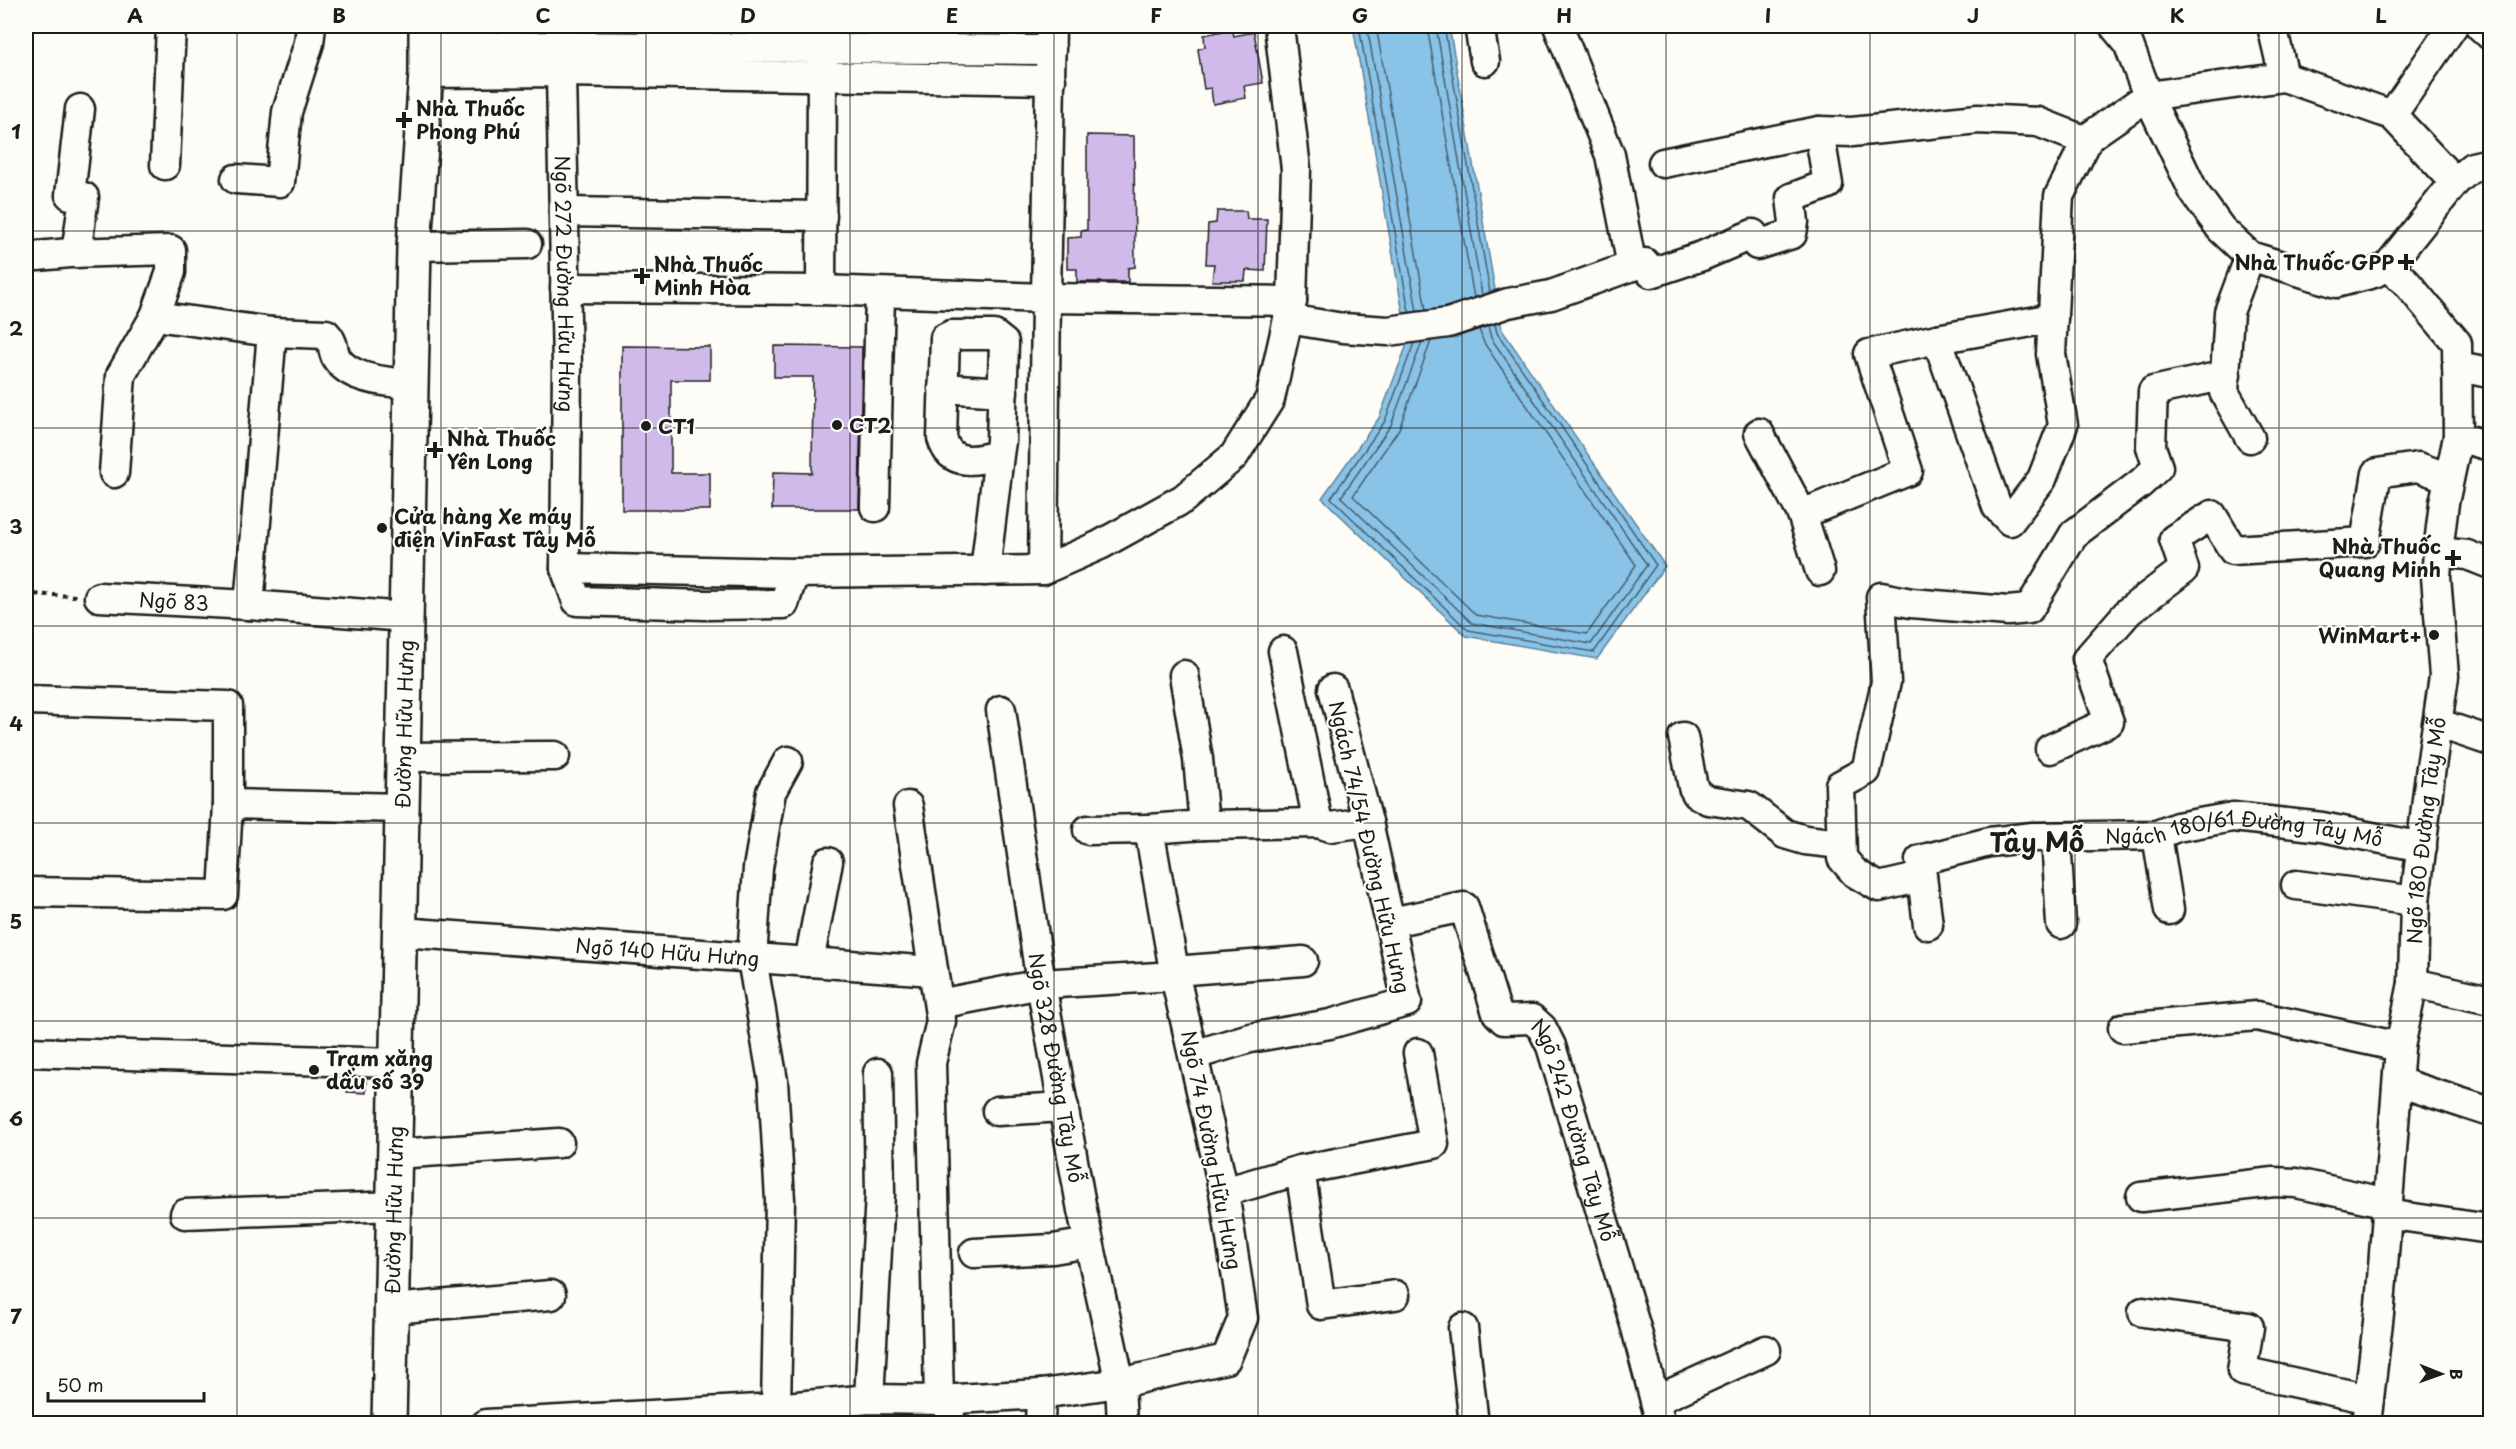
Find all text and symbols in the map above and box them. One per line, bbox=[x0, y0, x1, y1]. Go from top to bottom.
text: A bbox=[127, 0, 143, 30]
text: B bbox=[332, 0, 346, 30]
text: C bbox=[535, 0, 551, 30]
text: D bbox=[740, 0, 756, 30]
text: E bbox=[946, 0, 958, 30]
text: F bbox=[1150, 0, 1162, 30]
text: G bbox=[1352, 0, 1368, 30]
text: H bbox=[1556, 0, 1572, 30]
text: I bbox=[1765, 0, 1771, 30]
text: J bbox=[1967, 0, 1979, 30]
text: K bbox=[2170, 0, 2185, 30]
text: L bbox=[2375, 0, 2387, 30]
place label: Nhà Thuốc Phong Phú bbox=[416, 93, 525, 146]
marker: Nhà Thuốc Phong Phú bbox=[397, 113, 411, 127]
text: 1 bbox=[11, 116, 21, 146]
street label: Ngõ 272 Đường Hữu Hưng bbox=[548, 155, 582, 413]
place label: Nhà Thuốc GPP bbox=[2235, 247, 2394, 277]
place label: Nhà Thuốc Minh Hòa bbox=[654, 249, 763, 302]
marker: Nhà Thuốc GPP bbox=[2399, 255, 2413, 269]
marker: Nhà Thuốc Minh Hòa bbox=[635, 269, 649, 283]
text: 2 bbox=[9, 313, 23, 343]
place label: CT2 bbox=[849, 410, 891, 440]
place label: CT1 bbox=[658, 411, 695, 441]
marker: CT2 bbox=[830, 418, 844, 432]
marker: CT1 bbox=[639, 419, 653, 433]
place label: Nhà Thuốc Yên Long bbox=[447, 423, 556, 476]
marker: Nhà Thuốc Yên Long bbox=[428, 443, 442, 457]
place label: Cửa hàng Xe máy điện VinFast Tây Mỗ bbox=[394, 501, 596, 554]
text: 3 bbox=[9, 511, 23, 541]
marker: Cửa hàng Xe máy điện VinFast Tây Mỗ bbox=[375, 521, 389, 535]
place label: Nhà Thuốc Quang Minh bbox=[2319, 531, 2441, 584]
marker: Nhà Thuốc Quang Minh bbox=[2446, 551, 2460, 565]
street label: Ngõ 83 bbox=[138, 584, 210, 618]
place label: WinMart+ bbox=[2318, 620, 2422, 650]
marker: WinMart+ bbox=[2427, 628, 2441, 642]
street label: Đường Hữu Hưng bbox=[387, 640, 421, 809]
street label: Ngách 74/54 Đường Hữu Hưng bbox=[1322, 698, 1418, 996]
text: 4 bbox=[9, 708, 23, 738]
street label: Ngõ 180 Đường Tây Mỗ bbox=[2399, 715, 2453, 945]
street label: Ngách 180/61 Đường Tây Mỗ bbox=[2105, 802, 2386, 854]
district label: Tây Mỗ bbox=[1990, 822, 2084, 861]
text: 5 bbox=[10, 906, 22, 936]
street label: Ngõ 140 Hữu Hưng bbox=[574, 930, 760, 973]
street label: Ngõ 328 Đường Tây Mỗ bbox=[1022, 951, 1092, 1185]
street label: Ngõ 242 Đường Tây Mỗ bbox=[1525, 1011, 1624, 1245]
street label: Ngõ 74 Đường Hữu Hưng bbox=[1174, 1028, 1250, 1272]
place label: Trạm xăng dầu số 39 bbox=[326, 1043, 433, 1096]
marker: Trạm xăng dầu số 39 bbox=[307, 1063, 321, 1077]
text: 6 bbox=[9, 1103, 23, 1133]
street label: Đường Hữu Hưng bbox=[377, 1125, 410, 1295]
text: 7 bbox=[10, 1301, 22, 1331]
north arrow bbox=[2411, 1344, 2471, 1404]
scale bar bbox=[48, 1365, 204, 1403]
text: B bbox=[2445, 1369, 2469, 1380]
text: 50 m bbox=[57, 1371, 104, 1398]

